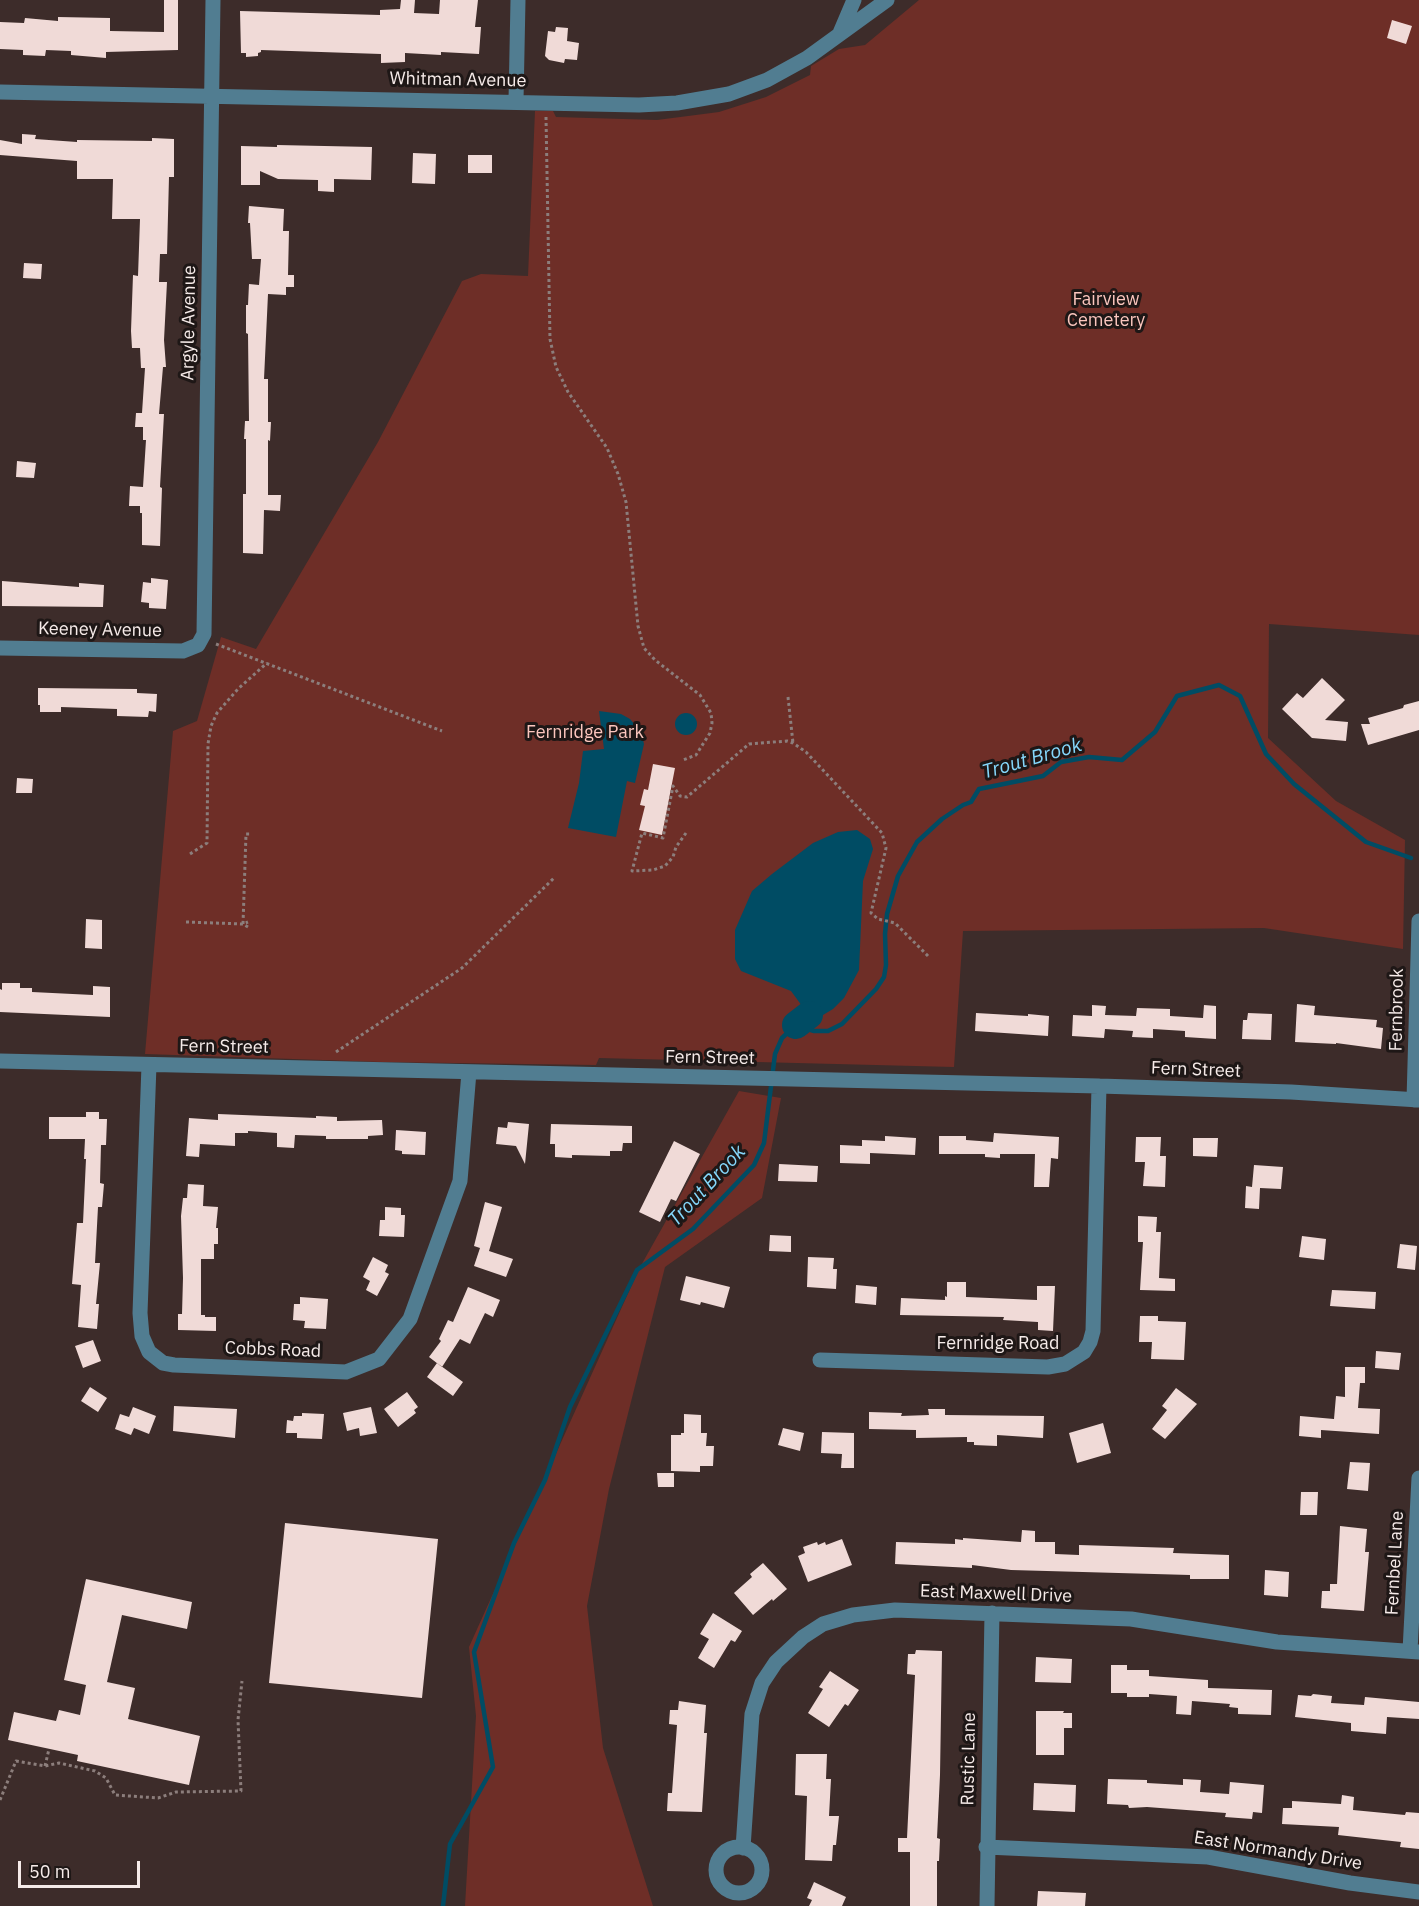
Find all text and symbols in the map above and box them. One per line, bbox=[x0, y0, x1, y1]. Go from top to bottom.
street label: Whitman Avenue bbox=[389, 68, 527, 92]
street label: Argyle Avenue bbox=[177, 265, 201, 381]
park label: Fairview Cemetery bbox=[1067, 289, 1145, 332]
street label: Keeney Avenue bbox=[38, 618, 162, 642]
park label: Fernridge Park bbox=[526, 722, 644, 744]
water label: Trout Brook bbox=[979, 733, 1085, 785]
street label: Fernbrook bbox=[1385, 968, 1409, 1052]
street label: Fern Street bbox=[179, 1035, 269, 1059]
street label: Fern Street bbox=[665, 1046, 755, 1070]
street label: Fern Street bbox=[1151, 1058, 1241, 1082]
water label: Trout Brook bbox=[663, 1140, 751, 1232]
street label: Fernridge Road bbox=[937, 1333, 1059, 1355]
street label: Cobbs Road bbox=[224, 1338, 322, 1362]
street label: Fernbel Lane bbox=[1381, 1510, 1409, 1616]
street label: East Maxwell Drive bbox=[920, 1581, 1072, 1607]
street label: Rustic Lane bbox=[957, 1712, 981, 1806]
street label: East Normandy Drive bbox=[1192, 1827, 1364, 1875]
scale bar bbox=[21, 1849, 142, 1887]
text: 50 m bbox=[29, 1860, 71, 1883]

